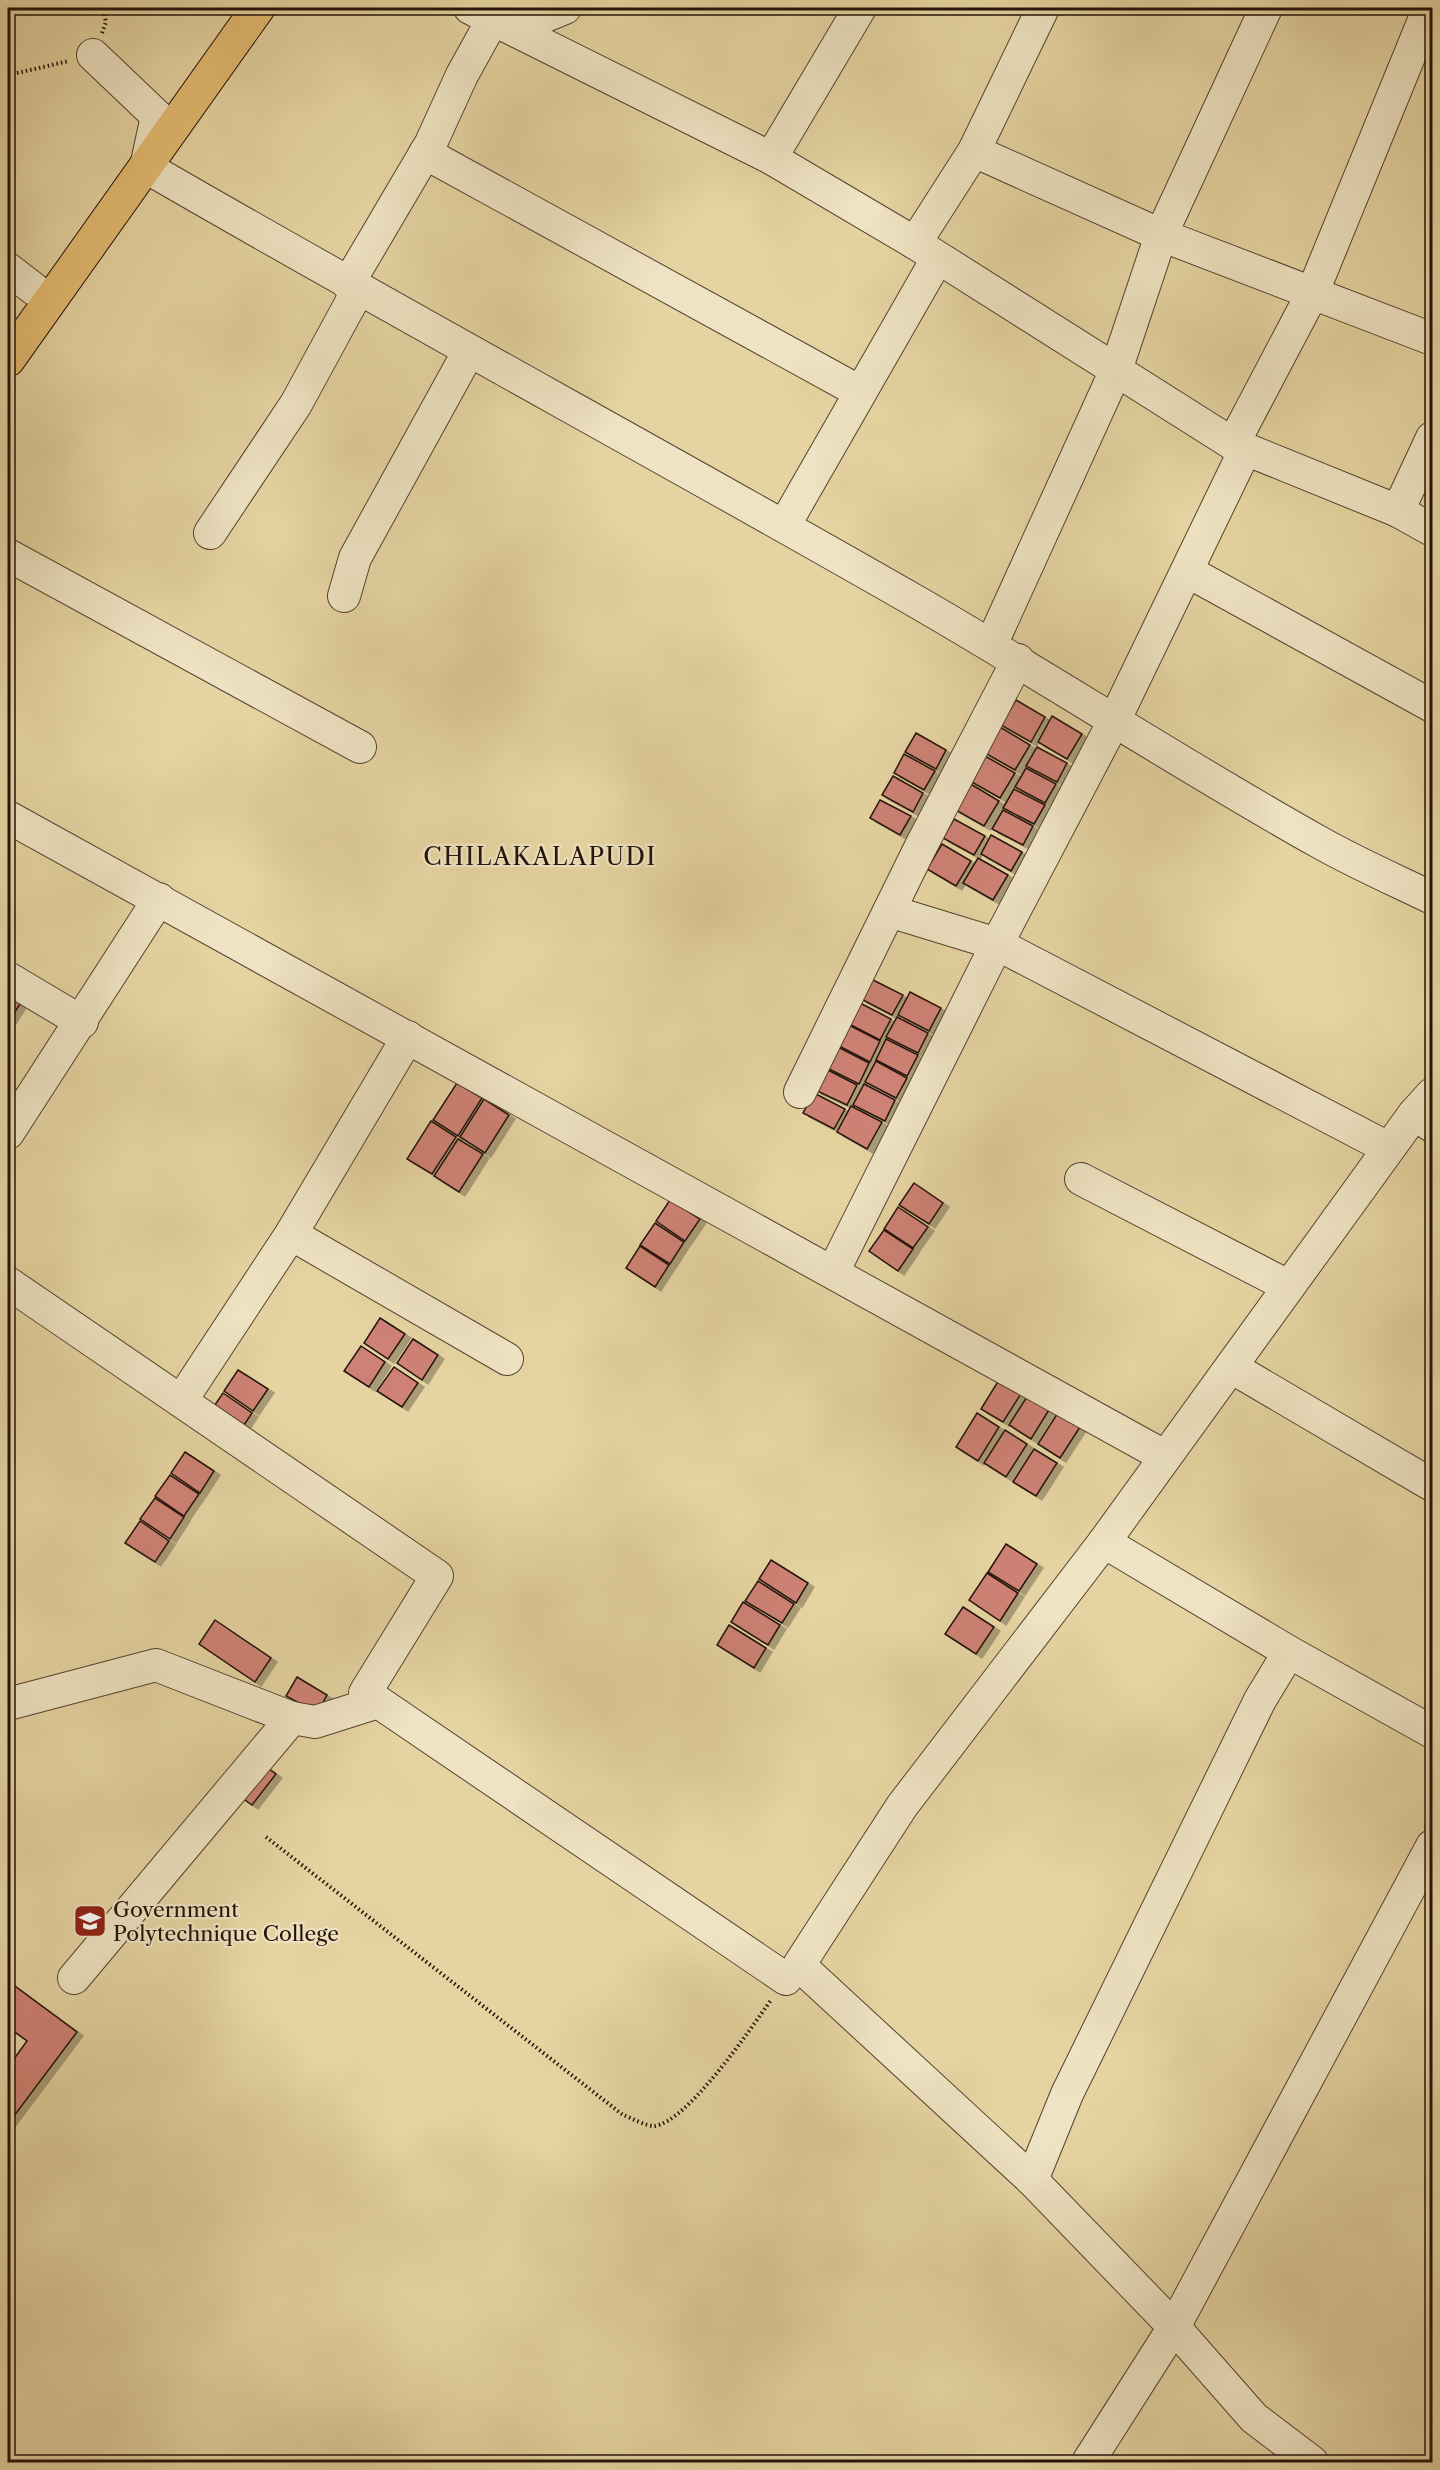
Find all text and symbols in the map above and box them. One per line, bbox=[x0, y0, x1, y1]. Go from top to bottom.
district label: CHILAKALAPUDI bbox=[423, 842, 657, 871]
place label: Government Polytechnique College bbox=[113, 1897, 339, 1946]
school or university icon: Government Polytechnique College bbox=[72, 1903, 108, 1939]

